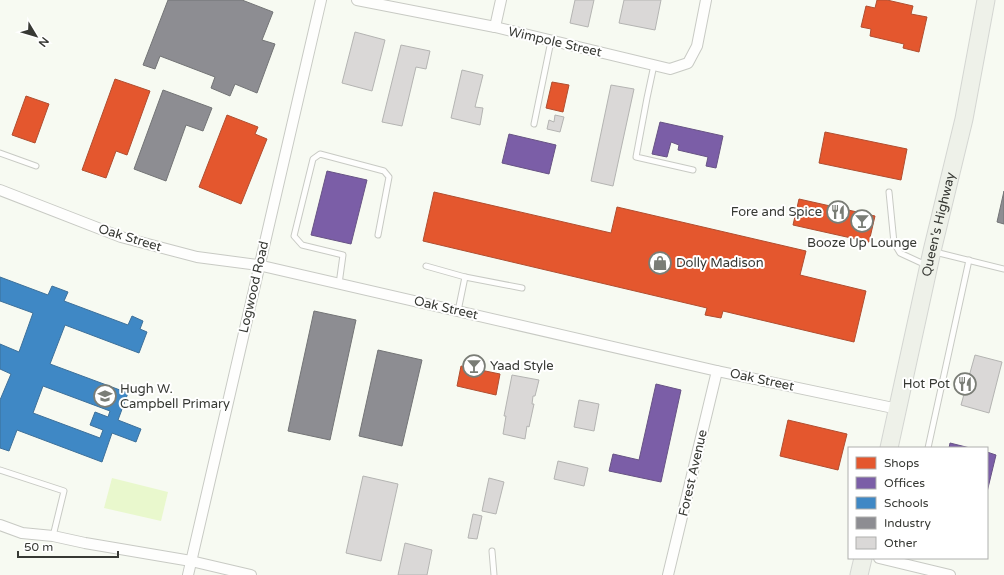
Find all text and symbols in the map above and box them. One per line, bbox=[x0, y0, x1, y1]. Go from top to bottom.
north arrow bbox=[16, 16, 56, 56]
street label: Wimpole Street bbox=[507, 23, 603, 61]
text: N bbox=[36, 34, 51, 49]
street label: Queen's Highway bbox=[919, 171, 959, 278]
restaurant icon: Fore and Spice bbox=[825, 199, 851, 225]
place label: Fore and Spice bbox=[731, 204, 822, 220]
bar icon: Booze Up Lounge bbox=[849, 208, 875, 234]
street label: Oak Street bbox=[96, 221, 164, 255]
place label: Booze Up Lounge bbox=[807, 235, 917, 251]
street label: Logwood Road bbox=[236, 239, 272, 335]
shop icon: Dolly Madison bbox=[647, 250, 673, 276]
place label: Dolly Madison bbox=[676, 255, 764, 271]
street label: Oak Street bbox=[412, 293, 480, 323]
bar icon: Yaad Style bbox=[461, 353, 487, 379]
place label: Yaad Style bbox=[490, 358, 554, 374]
street label: Oak Street bbox=[728, 365, 796, 395]
restaurant icon: Hot Pot bbox=[952, 371, 978, 397]
place label: Hot Pot bbox=[903, 376, 950, 392]
place label: Hugh W. Campbell Primary bbox=[120, 381, 230, 412]
school or university icon: Hugh W. Campbell Primary bbox=[92, 383, 118, 409]
street label: Forest Avenue bbox=[675, 428, 711, 518]
legend bbox=[848, 447, 988, 559]
text: Shops bbox=[884, 456, 919, 470]
text: Offices bbox=[884, 476, 925, 490]
text: Schools bbox=[884, 496, 929, 510]
text: Industry bbox=[884, 516, 931, 530]
scale bar bbox=[18, 533, 118, 559]
text: Other bbox=[884, 536, 917, 550]
text: 50 m bbox=[24, 540, 53, 554]

